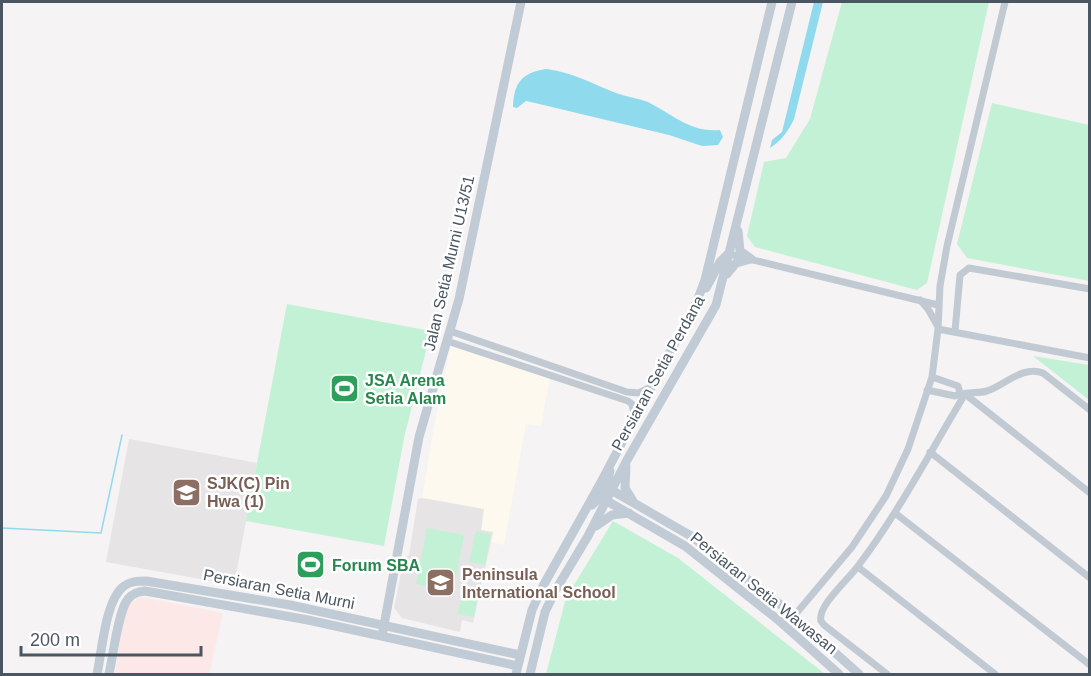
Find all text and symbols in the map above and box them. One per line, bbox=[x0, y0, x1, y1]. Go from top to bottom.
street label: Jalan Setia Murni U13/51 bbox=[421, 173, 478, 352]
street label: Persiaran Setia Perdana bbox=[608, 293, 708, 453]
place label: JSA Arena Setia Alam bbox=[365, 372, 446, 407]
sports icon: JSA Arena Setia Alam bbox=[328, 373, 360, 405]
place label: SJK(C) Pin Hwa (1) bbox=[207, 475, 290, 510]
school or university icon: SJK(C) Pin Hwa (1) bbox=[170, 476, 202, 508]
street label: Persiaran Setia Wawasan bbox=[687, 529, 841, 657]
sports icon: Forum SBA bbox=[295, 549, 327, 581]
place label: Forum SBA bbox=[332, 557, 420, 574]
street label: Persiaran Setia Murni bbox=[202, 566, 356, 612]
place label: Peninsula International School bbox=[462, 566, 616, 601]
school or university icon: Peninsula International School bbox=[425, 567, 457, 599]
scale bar bbox=[21, 619, 201, 657]
text: 200 m bbox=[30, 630, 80, 650]

